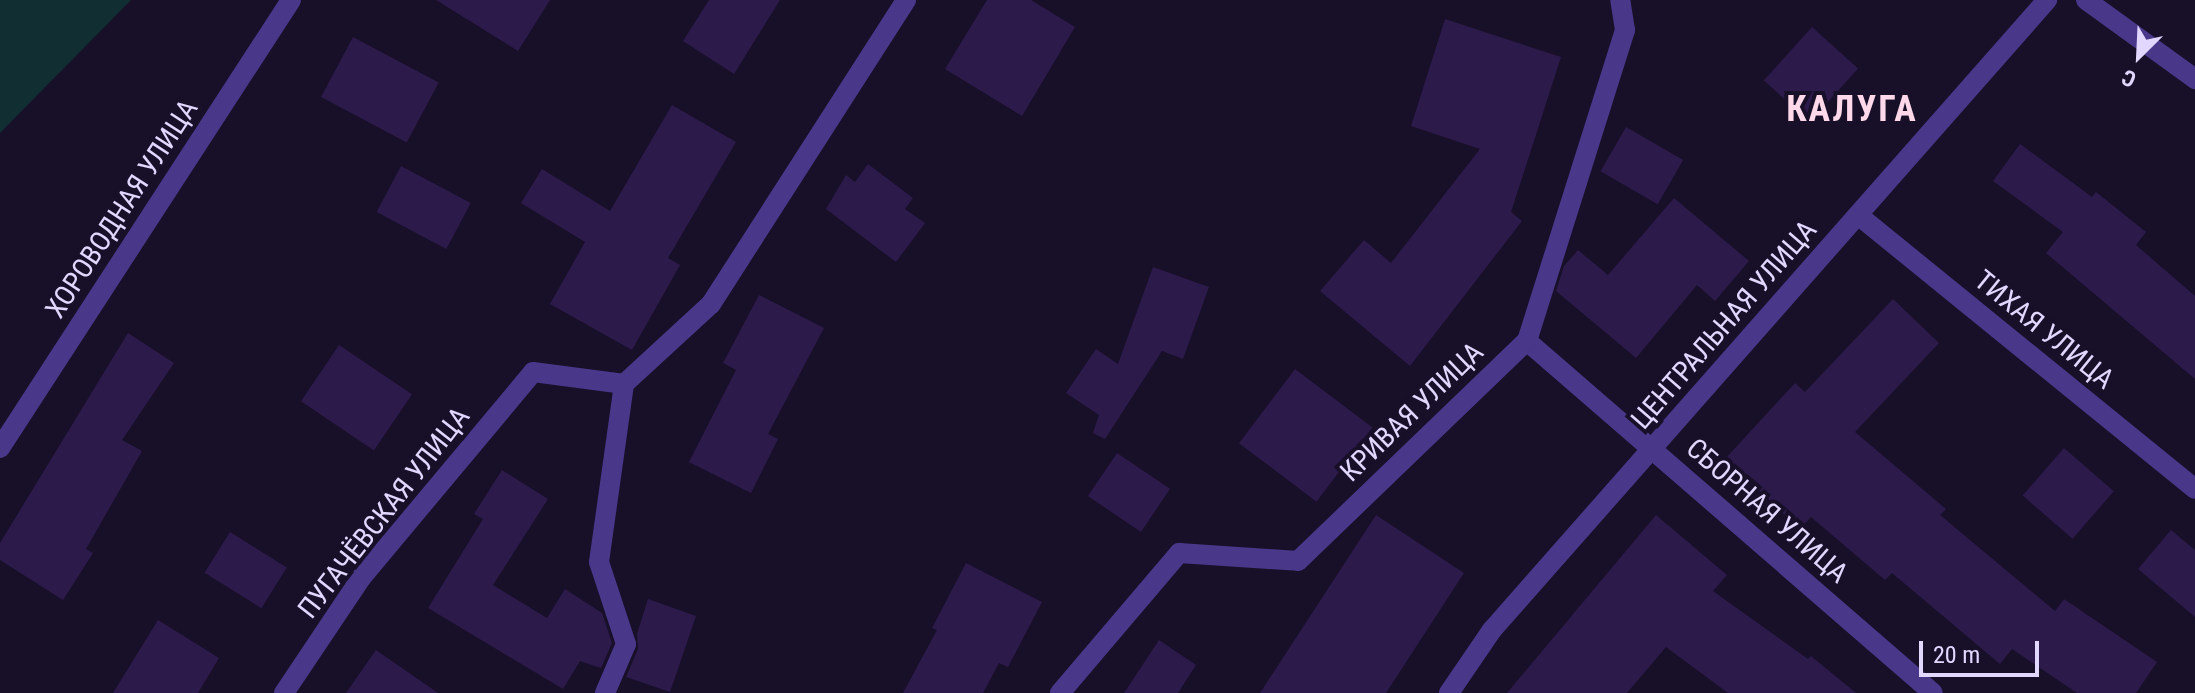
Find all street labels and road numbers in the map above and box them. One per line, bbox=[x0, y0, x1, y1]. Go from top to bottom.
street label: ХОРОВОДНАЯ УЛИЦА bbox=[39, 93, 205, 325]
street label: ЦЕНТРАЛЬНАЯ УЛИЦА bbox=[1624, 214, 1824, 436]
street label: ТИХАЯ УЛИЦА bbox=[1968, 264, 2120, 396]
street label: КРИВАЯ УЛИЦА bbox=[1334, 335, 1490, 489]
street label: ПУГАЧЁВСКАЯ УЛИЦА bbox=[291, 401, 477, 625]
street label: СБОРНАЯ УЛИЦА bbox=[1679, 432, 1855, 590]

